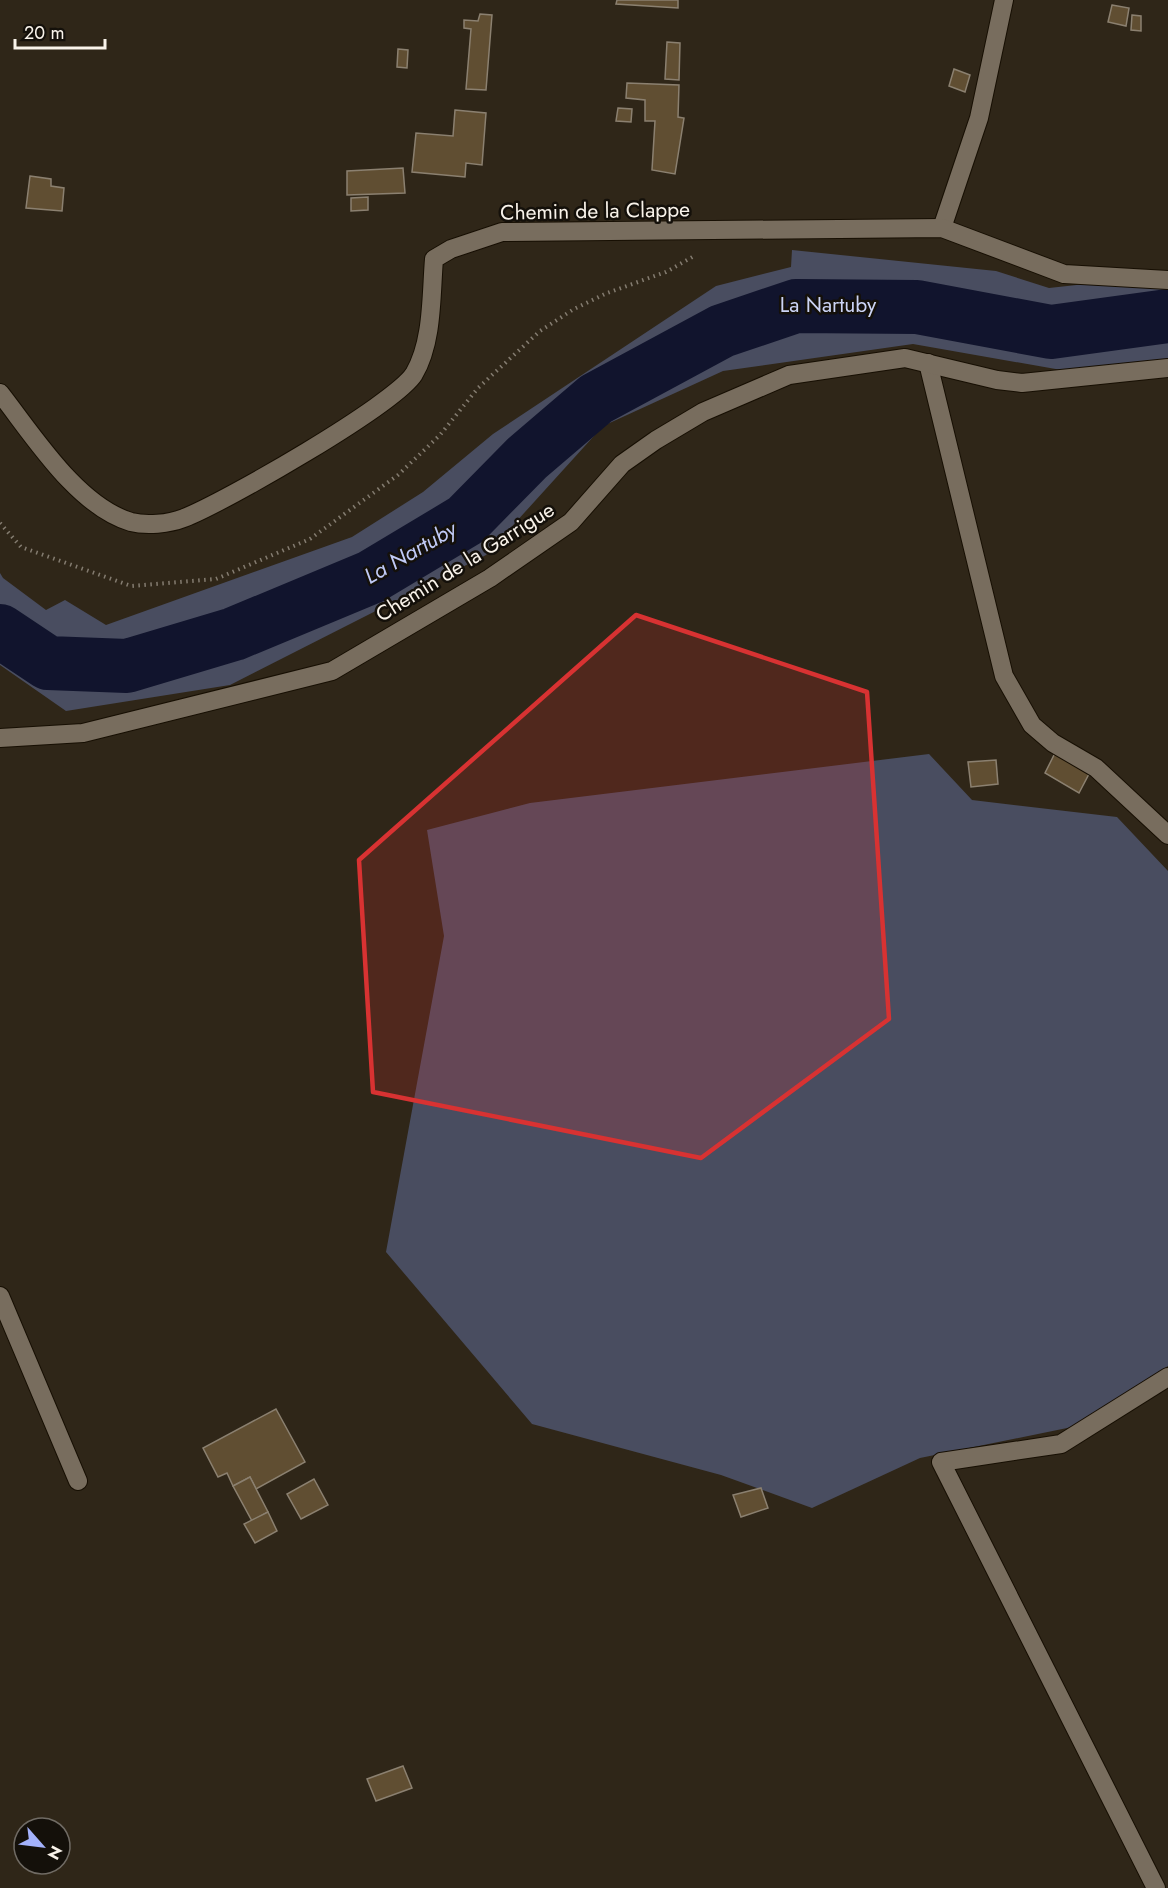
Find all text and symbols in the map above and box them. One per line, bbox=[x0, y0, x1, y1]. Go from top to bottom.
scale bar bbox=[15, 12, 105, 50]
text: 20 m bbox=[24, 20, 64, 46]
street label: Chemin de la Clappe bbox=[500, 194, 690, 228]
park label: La Nartuby bbox=[780, 290, 877, 320]
street label: Chemin de la Garrigue bbox=[370, 495, 560, 629]
water label: La Nartuby bbox=[358, 512, 464, 591]
north arrow bbox=[12, 1816, 72, 1876]
text: N bbox=[42, 1842, 68, 1864]

